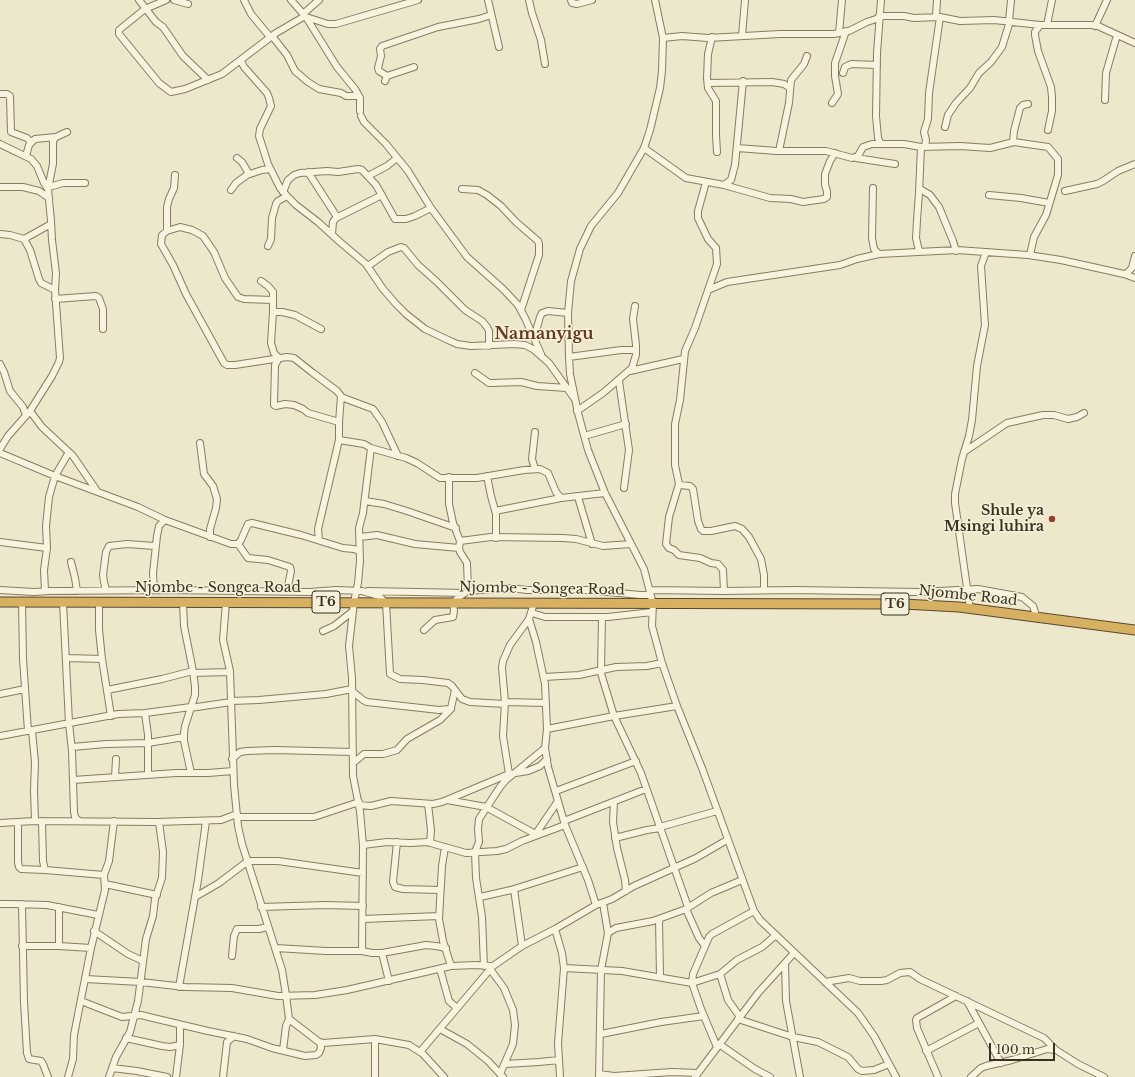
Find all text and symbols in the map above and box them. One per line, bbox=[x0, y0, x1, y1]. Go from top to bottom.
district label: Namanyigu bbox=[495, 324, 593, 344]
place label: Shule ya Msingi luhira bbox=[944, 503, 1044, 536]
marker: Shule ya Msingi luhira bbox=[1047, 514, 1057, 524]
street label: Njombe - Songea Road bbox=[459, 579, 625, 599]
street label: Njombe - Songea Road bbox=[135, 580, 301, 596]
street label: Njombe Road bbox=[918, 582, 1018, 610]
road number: T6 bbox=[312, 591, 340, 613]
road number: T6 bbox=[881, 593, 909, 615]
scale bar bbox=[991, 1035, 1057, 1061]
text: 100 m bbox=[996, 1042, 1035, 1057]

